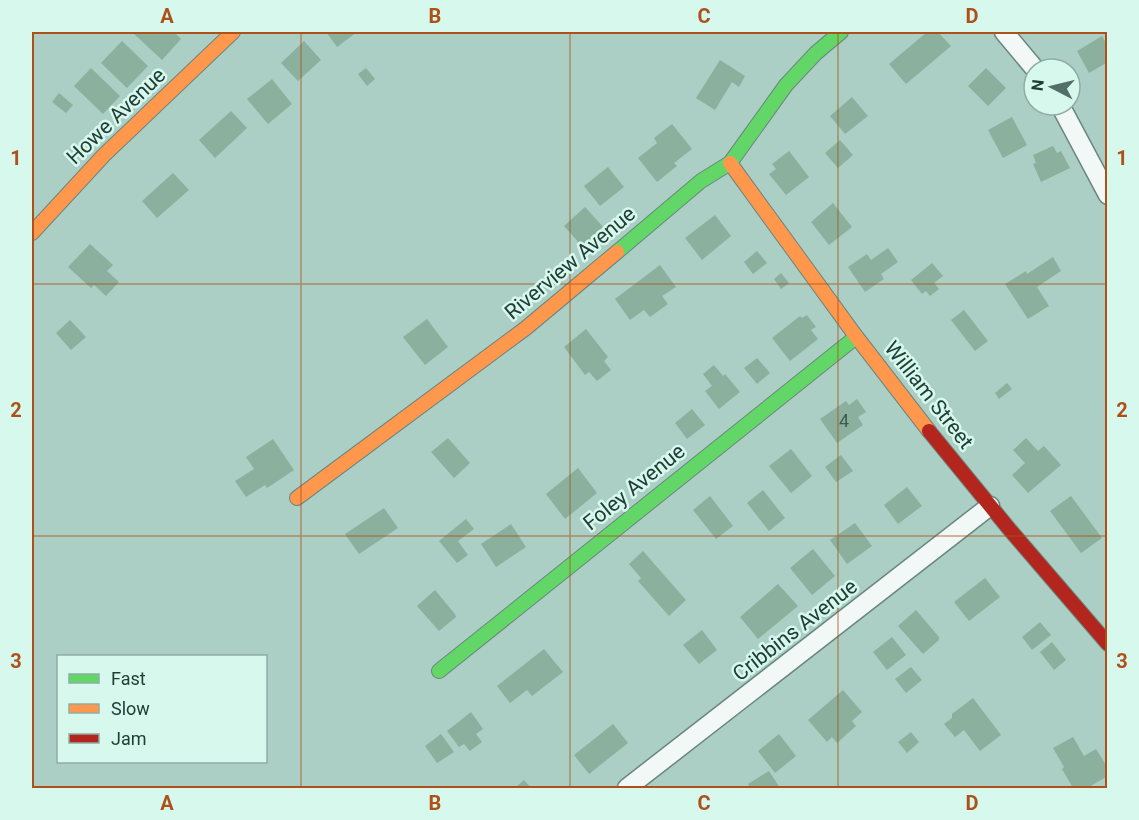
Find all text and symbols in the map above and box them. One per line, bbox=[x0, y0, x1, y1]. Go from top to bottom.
text: A bbox=[160, 4, 174, 28]
text: B bbox=[429, 4, 441, 28]
text: C bbox=[697, 4, 711, 28]
text: D bbox=[966, 4, 979, 28]
north arrow bbox=[1022, 57, 1082, 117]
street label: Howe Avenue bbox=[62, 63, 170, 169]
text: N bbox=[1027, 78, 1048, 92]
text: 1 bbox=[10, 146, 22, 170]
text: 1 bbox=[1116, 146, 1128, 170]
street label: Riverview Avenue bbox=[500, 202, 640, 324]
street label: William Street bbox=[880, 337, 978, 454]
text: 2 bbox=[10, 398, 22, 422]
text: 2 bbox=[1116, 398, 1128, 422]
house number: 4 bbox=[839, 410, 849, 431]
street label: Foley Avenue bbox=[579, 439, 689, 535]
street label: Cribbins Avenue bbox=[728, 574, 862, 686]
text: 3 bbox=[10, 649, 22, 673]
text: 3 bbox=[1116, 649, 1128, 673]
legend bbox=[57, 655, 267, 763]
text: Fast bbox=[111, 668, 146, 689]
text: Slow bbox=[111, 698, 150, 719]
text: Jam bbox=[111, 728, 147, 749]
text: A bbox=[160, 791, 174, 815]
text: B bbox=[429, 791, 441, 815]
text: C bbox=[697, 791, 711, 815]
text: D bbox=[966, 791, 979, 815]

